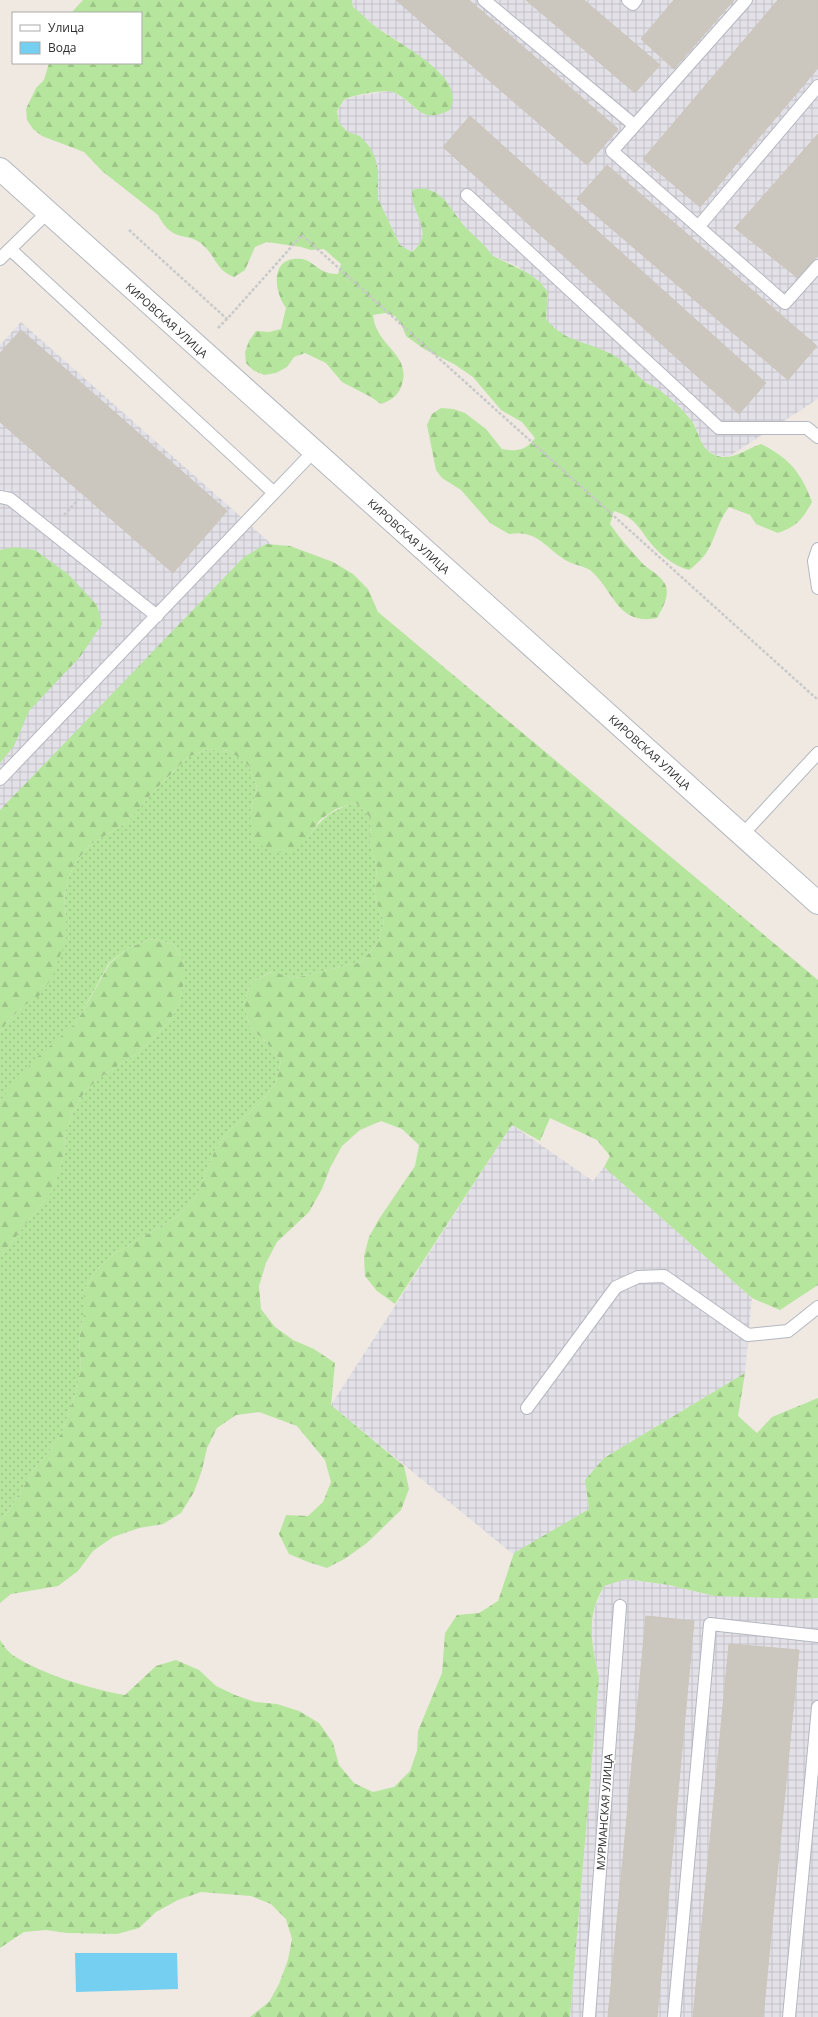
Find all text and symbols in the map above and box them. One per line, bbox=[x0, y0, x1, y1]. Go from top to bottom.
legend bbox=[12, 12, 142, 64]
text: Улица bbox=[48, 19, 84, 36]
text: Вода bbox=[48, 39, 77, 56]
street label: КИРОВСКАЯ УЛИЦА bbox=[123, 279, 211, 361]
street label: КИРОВСКАЯ УЛИЦА bbox=[365, 495, 453, 577]
street label: КИРОВСКАЯ УЛИЦА bbox=[606, 711, 694, 793]
street label: МУРМАНСКАЯ УЛИЦА bbox=[592, 1753, 616, 1871]

